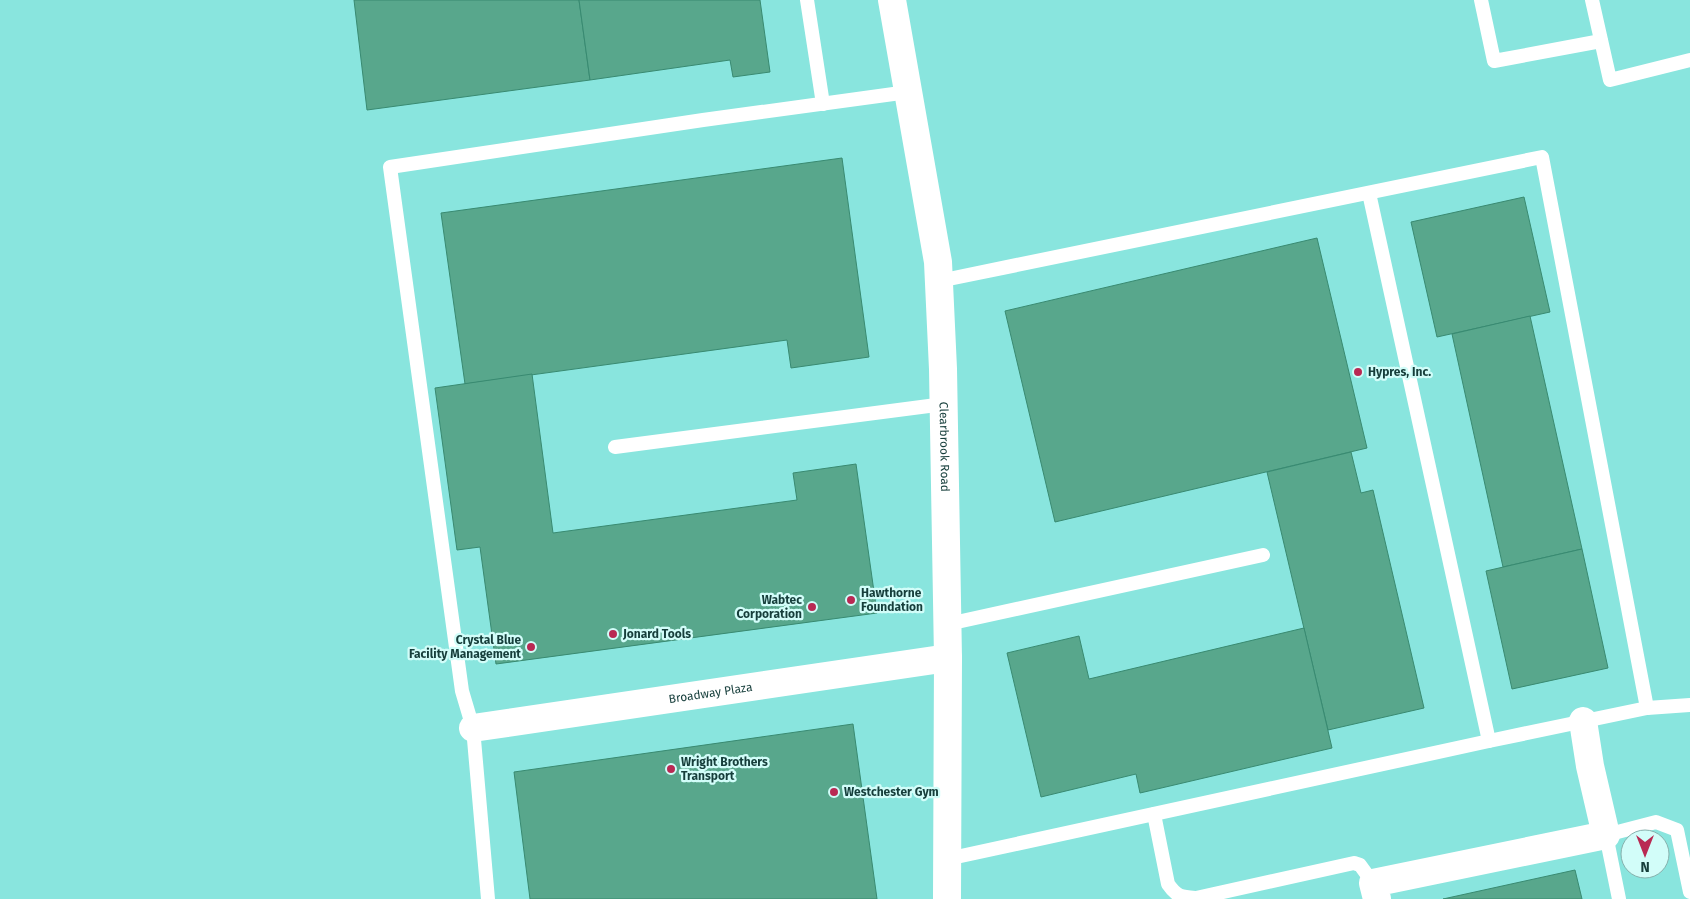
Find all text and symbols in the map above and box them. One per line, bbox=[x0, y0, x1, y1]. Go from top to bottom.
place label: Hypres, Inc. bbox=[1368, 365, 1431, 379]
marker: Hypres, Inc. bbox=[1352, 366, 1364, 378]
street label: Clearbrook Road bbox=[937, 402, 952, 492]
place label: Hawthorne Foundation bbox=[861, 586, 923, 614]
place label: Wabtec Corporation bbox=[736, 593, 802, 621]
marker: Hawthorne Foundation bbox=[845, 594, 857, 606]
marker: Wabtec Corporation bbox=[806, 601, 818, 613]
place label: Jonard Tools bbox=[622, 627, 691, 641]
marker: Jonard Tools bbox=[607, 628, 619, 640]
place label: Crystal Blue Facility Management bbox=[409, 633, 521, 661]
marker: Crystal Blue Facility Management bbox=[525, 641, 537, 653]
street label: Broadway Plaza bbox=[668, 680, 753, 706]
place label: Wright Brothers Transport bbox=[681, 755, 768, 783]
marker: Wright Brothers Transport bbox=[665, 763, 677, 775]
place label: Westchester Gym bbox=[844, 785, 939, 799]
marker: Westchester Gym bbox=[828, 786, 840, 798]
north arrow bbox=[1620, 829, 1670, 879]
text: N bbox=[1640, 858, 1650, 875]

